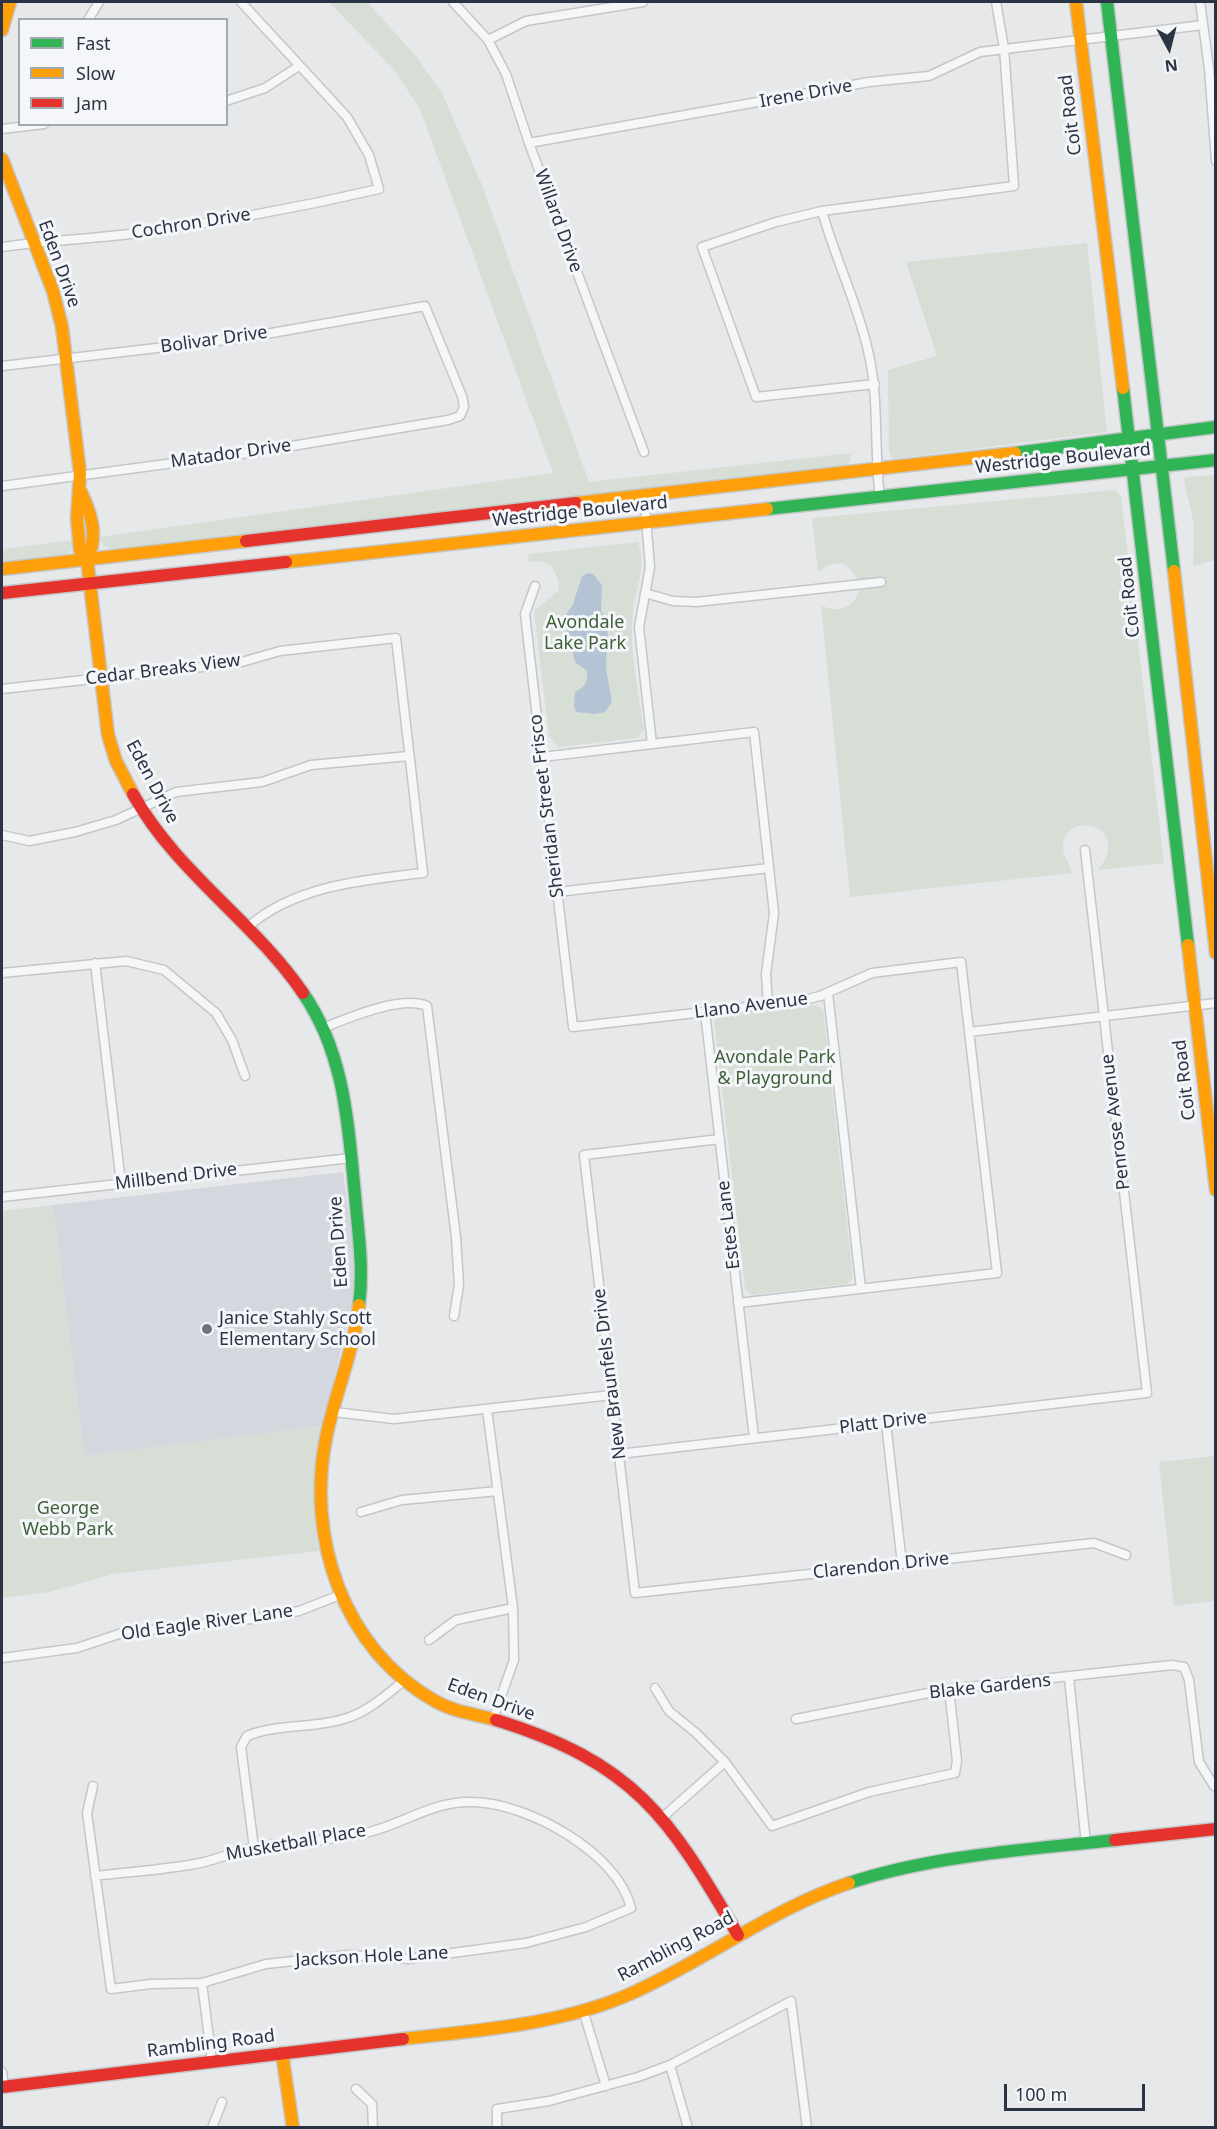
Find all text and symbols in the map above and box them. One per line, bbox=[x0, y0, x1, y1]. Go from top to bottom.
legend bbox=[18, 18, 228, 126]
north arrow bbox=[1139, 18, 1199, 78]
text: Fast bbox=[76, 31, 111, 55]
text: N bbox=[1163, 54, 1179, 78]
text: Slow bbox=[76, 61, 115, 85]
street label: Coit Road bbox=[1055, 73, 1087, 157]
street label: Irene Drive bbox=[758, 75, 854, 113]
text: Jam bbox=[76, 91, 108, 115]
street label: Willard Drive bbox=[529, 167, 587, 275]
street label: Cochron Drive bbox=[130, 204, 252, 244]
street label: Eden Drive bbox=[33, 217, 85, 311]
street label: Bolivar Drive bbox=[159, 322, 269, 358]
street label: Matador Drive bbox=[169, 435, 293, 473]
street label: Westridge Boulevard bbox=[974, 439, 1152, 479]
street label: Westridge Boulevard bbox=[491, 492, 669, 532]
street label: Coit Road bbox=[1115, 555, 1145, 639]
park label: Avondale Lake Park bbox=[544, 612, 626, 654]
street label: Cedar Breaks View bbox=[84, 650, 242, 690]
street label: Sheridan Street Frisco bbox=[525, 713, 569, 899]
street label: Eden Drive bbox=[121, 737, 183, 827]
street label: Llano Avenue bbox=[693, 988, 809, 1024]
street label: Coit Road bbox=[1169, 1038, 1201, 1122]
park label: Avondale Park & Playground bbox=[714, 1047, 836, 1090]
street label: Penrose Avenue bbox=[1097, 1053, 1135, 1191]
street label: Millbend Drive bbox=[114, 1159, 238, 1195]
street label: Estes Lane bbox=[713, 1179, 745, 1271]
street label: Eden Drive bbox=[325, 1196, 353, 1288]
street label: New Braunfels Drive bbox=[589, 1287, 631, 1461]
place label: Janice Stahly Scott Elementary School bbox=[219, 1308, 376, 1350]
marker: Janice Stahly Scott Elementary School bbox=[200, 1322, 214, 1336]
street label: Platt Drive bbox=[838, 1407, 928, 1439]
park label: George Webb Park bbox=[22, 1498, 114, 1540]
street label: Clarendon Drive bbox=[812, 1548, 950, 1584]
street label: Old Eagle River Lane bbox=[120, 1600, 294, 1646]
street label: Blake Gardens bbox=[928, 1670, 1052, 1704]
street label: Eden Drive bbox=[444, 1674, 538, 1726]
street label: Musketball Place bbox=[224, 1820, 368, 1866]
street label: Rambling Road bbox=[614, 1907, 738, 1987]
street label: Jackson Hole Lane bbox=[295, 1942, 449, 1972]
street label: Rambling Road bbox=[146, 2025, 276, 2063]
scale bar bbox=[1007, 2072, 1148, 2110]
text: 100 m bbox=[1015, 2082, 1067, 2106]

